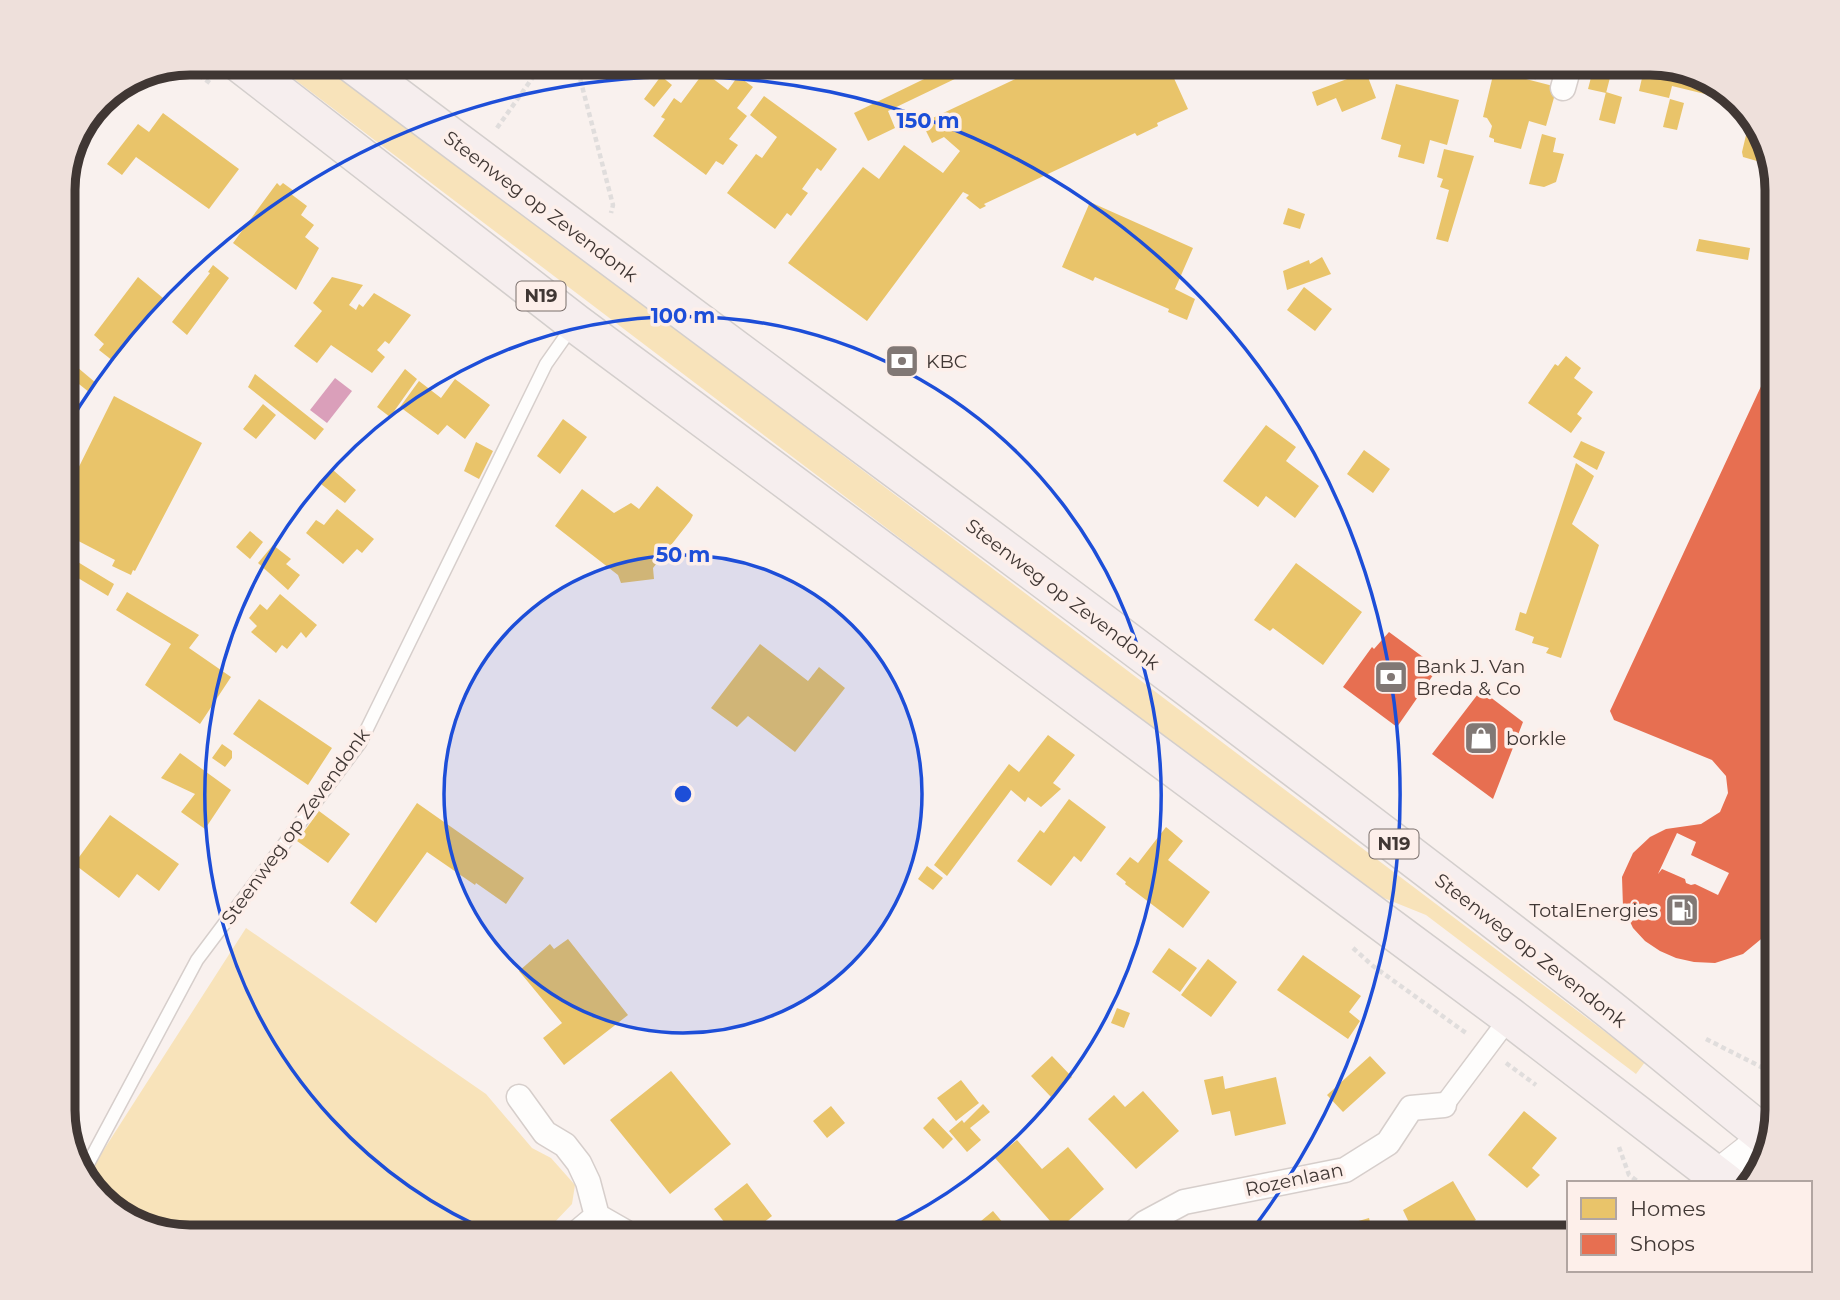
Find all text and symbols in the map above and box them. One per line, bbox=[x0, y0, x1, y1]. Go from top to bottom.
text: 150 m bbox=[897, 108, 959, 133]
street label: Steenweg op Zevendonk bbox=[439, 126, 643, 287]
road number: N19 bbox=[516, 282, 566, 310]
text: 100 m bbox=[651, 303, 715, 328]
bank icon: KBC bbox=[883, 342, 921, 380]
place label: KBC bbox=[926, 350, 967, 373]
street label: Steenweg op Zevendonk bbox=[961, 514, 1165, 675]
text: 50 m bbox=[656, 542, 710, 567]
place label: Bank J. Van Breda & Co bbox=[1416, 655, 1525, 700]
bank icon: Bank J. Van Breda & Co bbox=[1372, 658, 1410, 696]
shop icon: borkle bbox=[1462, 719, 1500, 757]
street label: Steenweg op Zevendonk bbox=[216, 723, 375, 929]
place label: borkle bbox=[1506, 727, 1566, 750]
centre of rings bbox=[671, 782, 695, 806]
road number: N19 bbox=[1370, 830, 1418, 858]
street label: Steenweg op Zevendonk bbox=[1430, 868, 1632, 1033]
fuel station icon: TotalEnergies bbox=[1663, 891, 1701, 929]
place label: TotalEnergies bbox=[1529, 899, 1658, 922]
street label: Rozenlaan bbox=[1243, 1158, 1345, 1201]
legend bbox=[1567, 1181, 1812, 1272]
text: Homes bbox=[1630, 1196, 1705, 1221]
text: Shops bbox=[1630, 1231, 1695, 1256]

